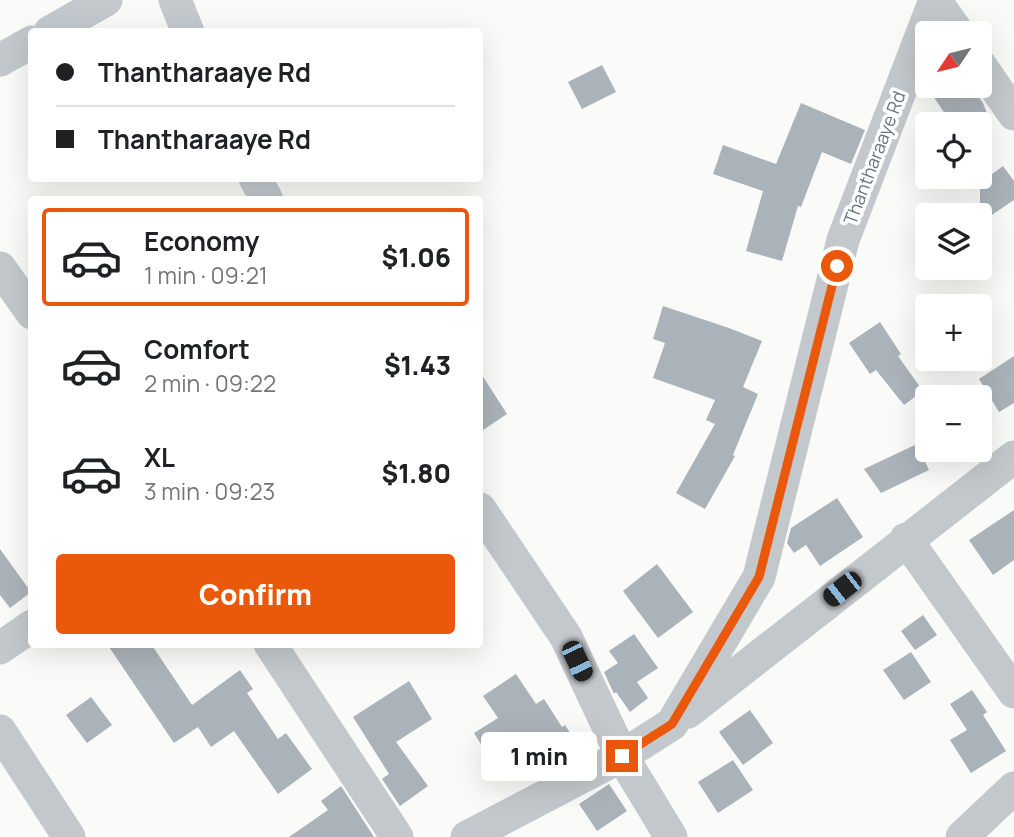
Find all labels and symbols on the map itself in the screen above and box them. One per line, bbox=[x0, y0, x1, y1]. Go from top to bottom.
north arrow bbox=[915, 21, 992, 98]
street label: Thantharaaye Rd bbox=[838, 88, 911, 228]
route start bbox=[821, 250, 853, 282]
car bbox=[819, 568, 866, 610]
car bbox=[559, 638, 596, 684]
callout: 1 min bbox=[482, 732, 598, 780]
route end bbox=[606, 740, 638, 772]

